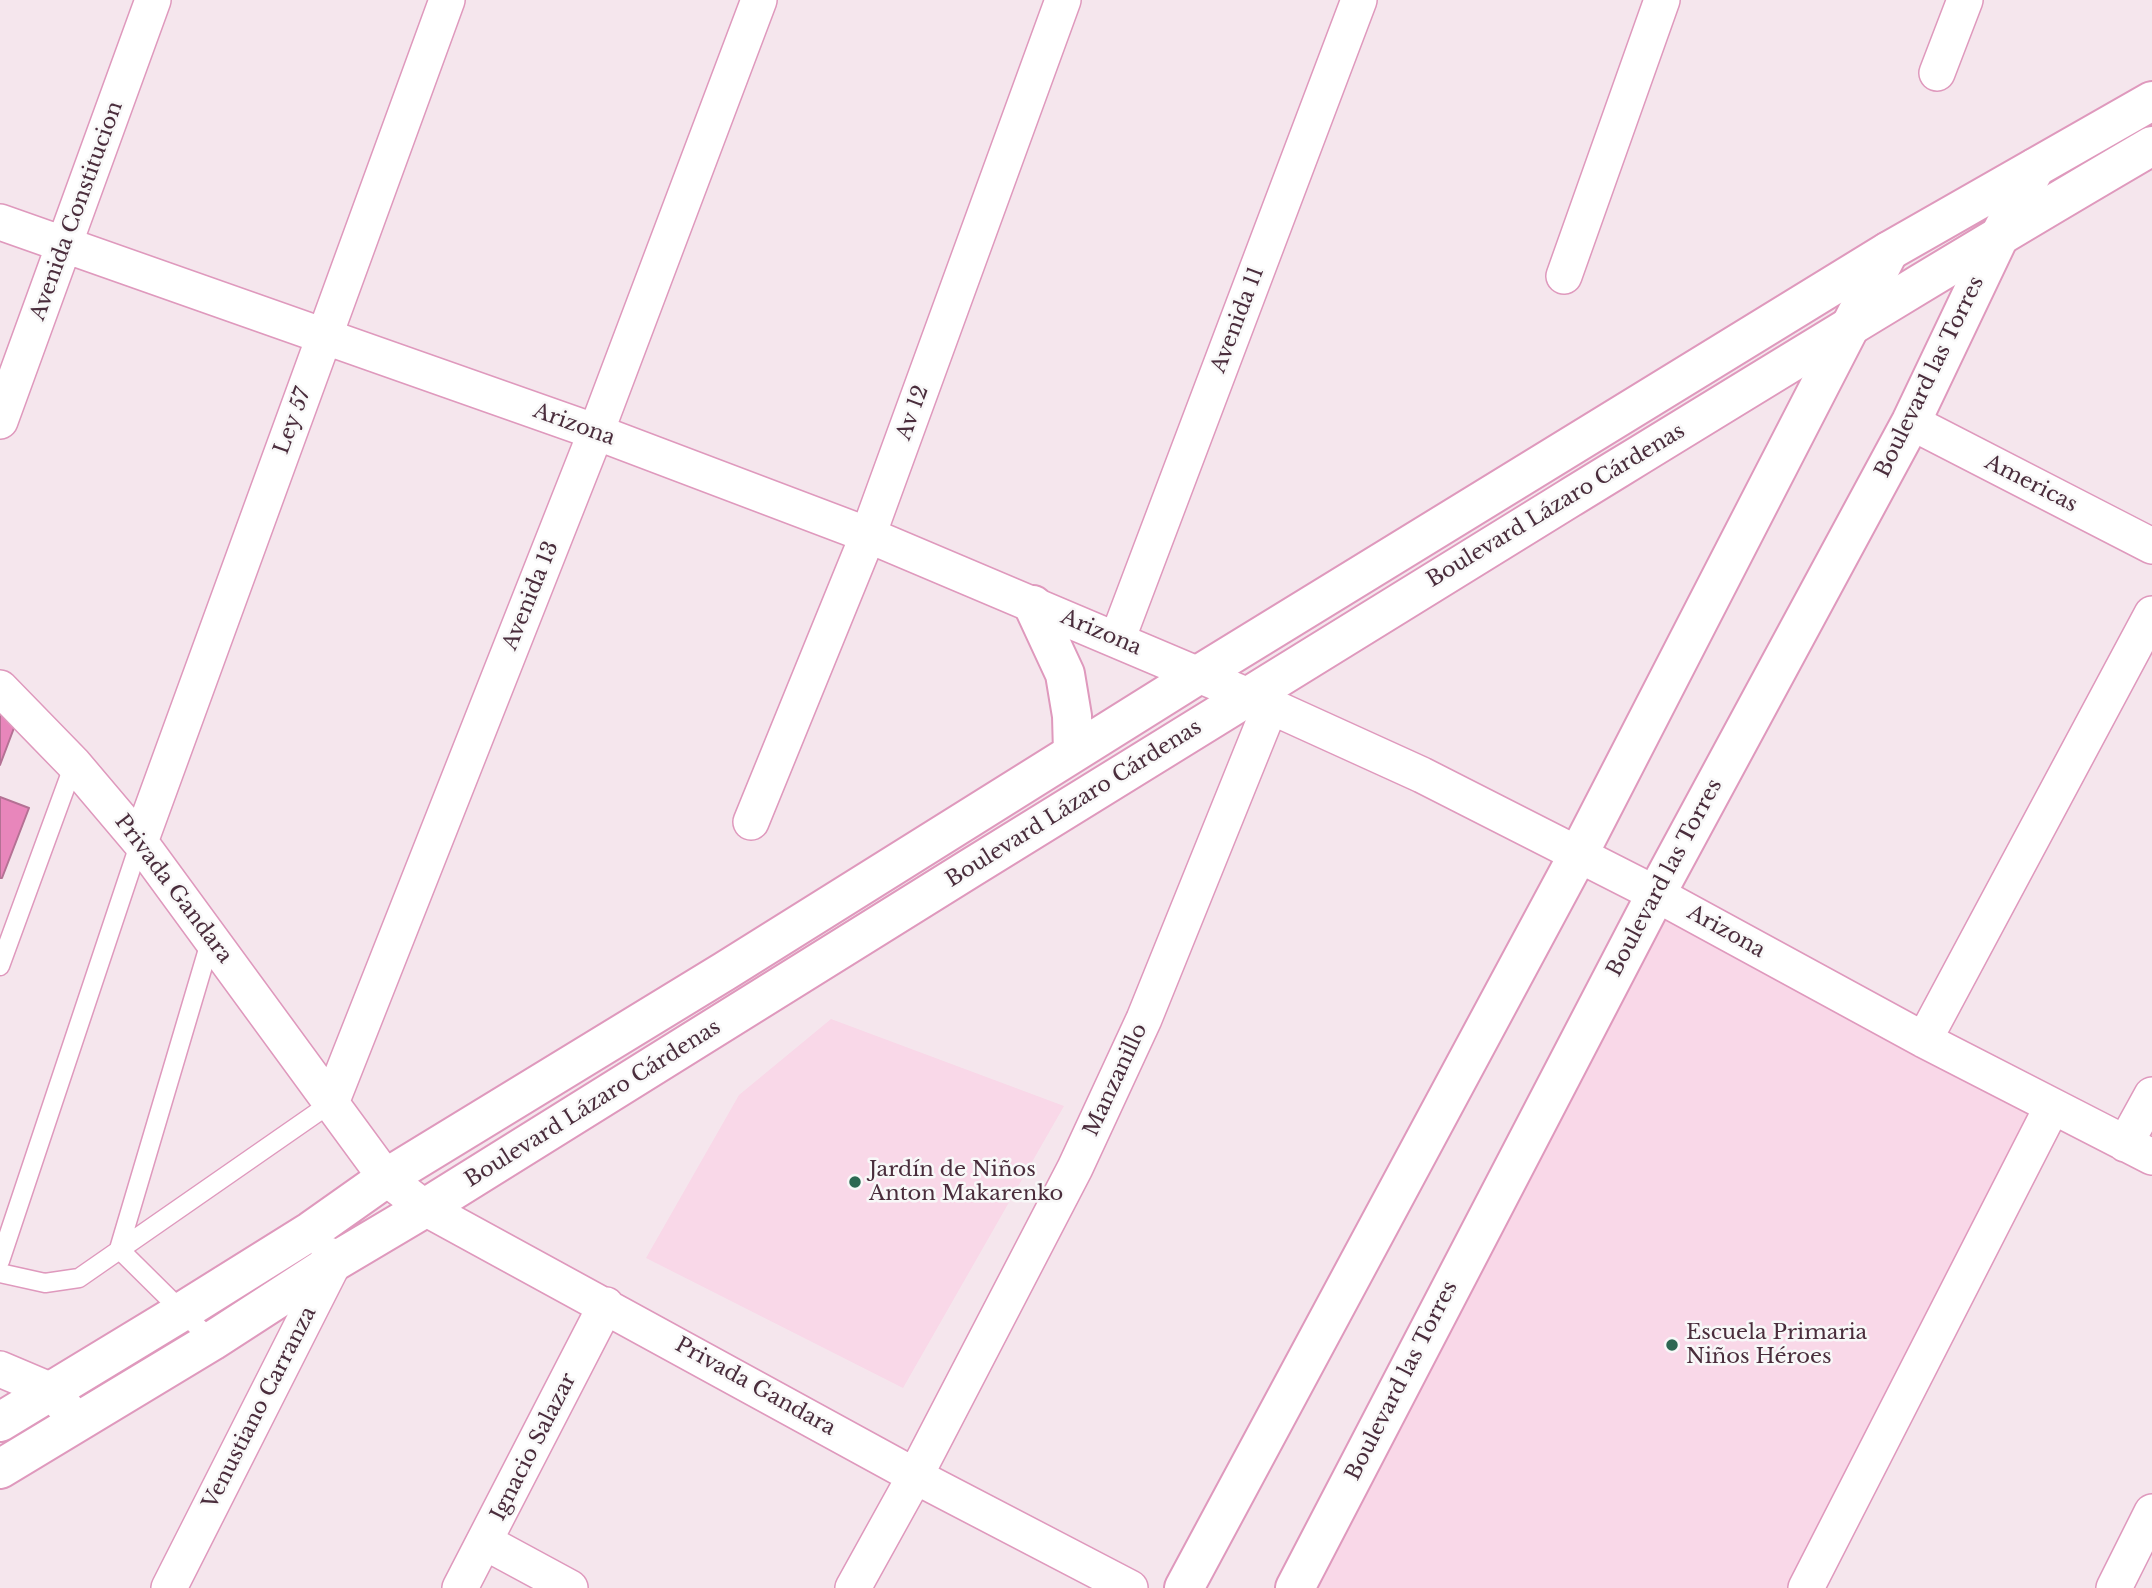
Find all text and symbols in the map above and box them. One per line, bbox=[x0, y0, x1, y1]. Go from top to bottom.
street label: Avenida Constitucion bbox=[26, 98, 128, 324]
street label: Avenida 11 bbox=[1206, 263, 1270, 377]
street label: Boulevard las Torres bbox=[1870, 272, 1990, 482]
street label: Av 12 bbox=[892, 382, 934, 444]
street label: Ley 57 bbox=[269, 384, 317, 458]
street label: Arizona bbox=[530, 399, 618, 451]
street label: Boulevard Lázaro Cárdenas bbox=[1422, 419, 1690, 593]
street label: Americas bbox=[1981, 450, 2081, 518]
street label: Avenida 13 bbox=[498, 538, 564, 654]
street label: Arizona bbox=[1057, 605, 1145, 661]
street label: Boulevard Lázaro Cárdenas bbox=[942, 715, 1206, 893]
street label: Boulevard las Torres bbox=[1602, 775, 1728, 981]
street label: Privada Gandara bbox=[109, 810, 237, 968]
street label: Arizona bbox=[1683, 900, 1769, 964]
street label: Boulevard Lázaro Cárdenas bbox=[461, 1015, 725, 1193]
street label: Manzanillo bbox=[1079, 1020, 1153, 1140]
place label: Jardín de Niños Anton Makarenko bbox=[869, 1157, 1063, 1207]
marker: Jardín de Niños Anton Makarenko bbox=[847, 1174, 863, 1190]
street label: Boulevard las Torres bbox=[1341, 1277, 1463, 1485]
street label: Venustiano Carranza bbox=[198, 1303, 322, 1513]
place label: Escuela Primaria Niños Héroes bbox=[1686, 1320, 1867, 1370]
street label: Privada Gandara bbox=[670, 1332, 840, 1442]
marker: Escuela Primaria Niños Héroes bbox=[1664, 1337, 1680, 1353]
street label: Ignacio Salazar bbox=[486, 1369, 582, 1525]

